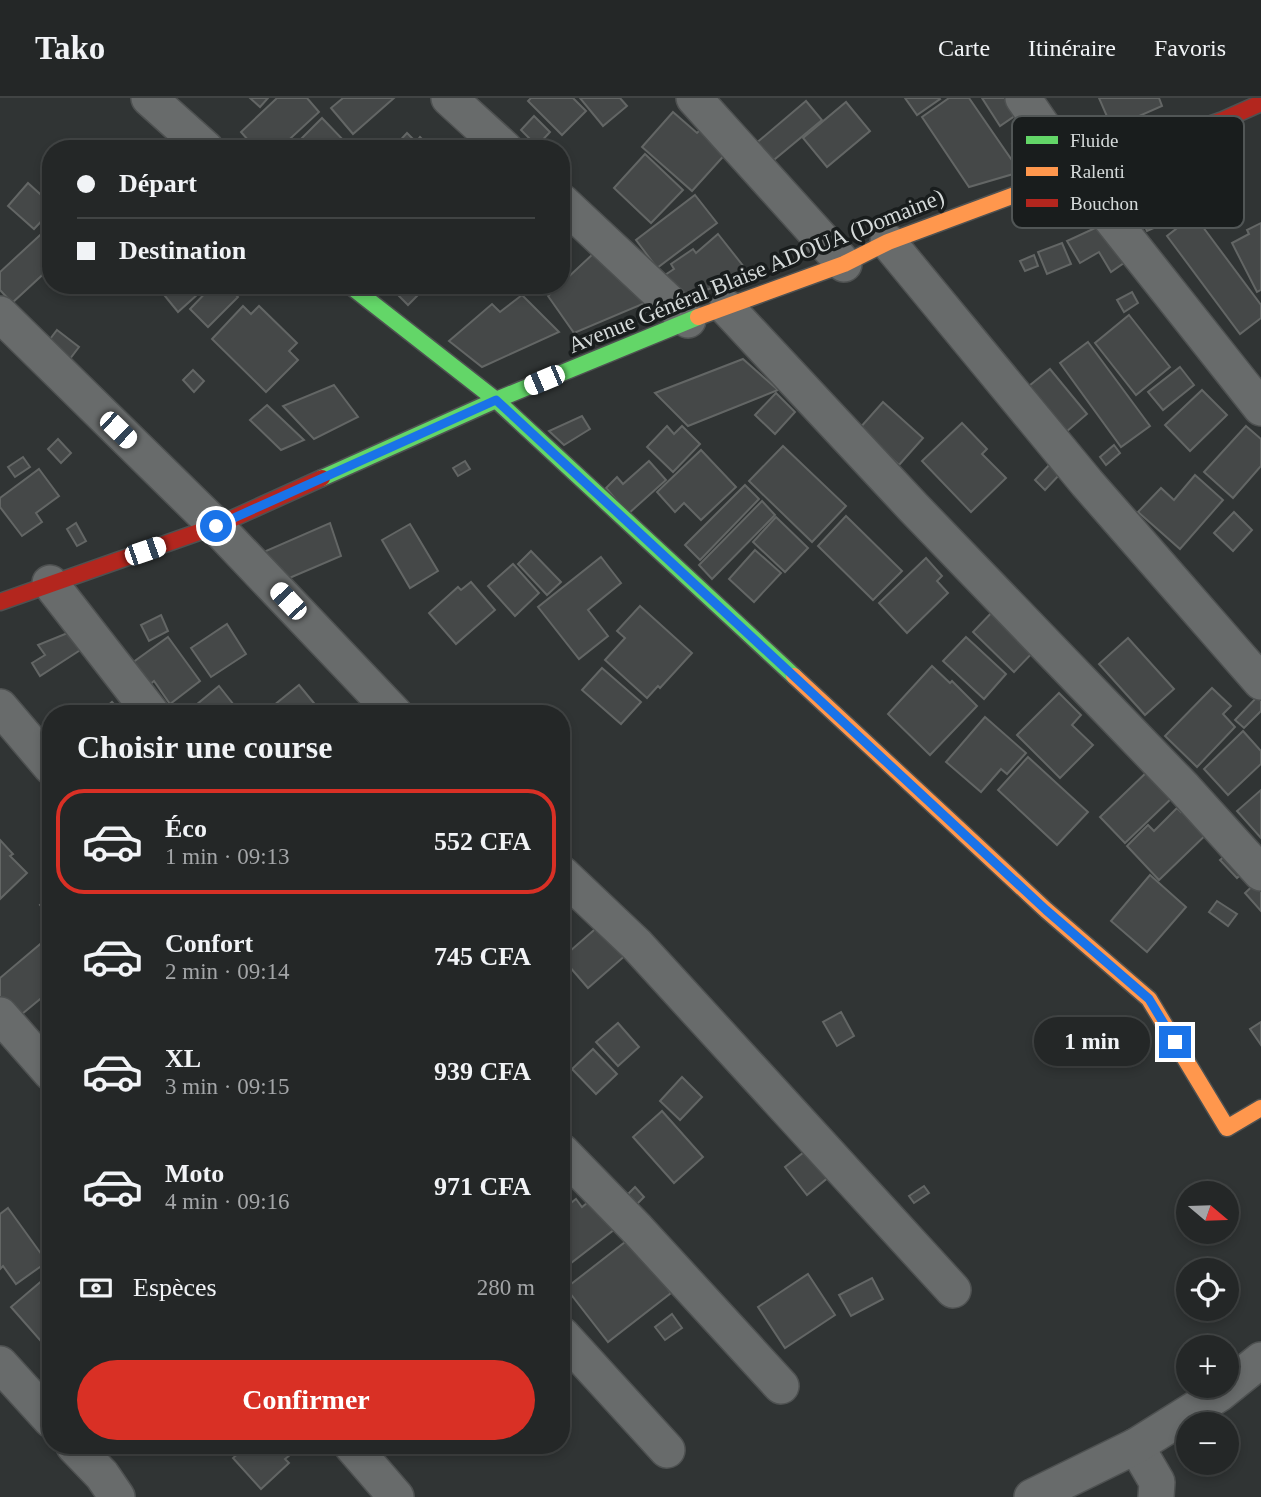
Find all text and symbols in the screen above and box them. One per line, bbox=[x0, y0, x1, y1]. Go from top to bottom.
text: Tako bbox=[35, 30, 105, 66]
text: Carte bbox=[938, 35, 990, 61]
text: Itinéraire bbox=[1028, 35, 1116, 61]
text: Favoris bbox=[1154, 35, 1226, 61]
legend bbox=[1012, 116, 1244, 228]
text: Fluide bbox=[1070, 130, 1119, 151]
text: Ralenti bbox=[1070, 161, 1125, 182]
text: Départ bbox=[119, 169, 197, 198]
street label: Avenue Général Blaise ADOUA (Domaine) bbox=[564, 184, 948, 358]
text: Bouchon bbox=[1070, 193, 1139, 214]
text: Destination bbox=[119, 236, 246, 265]
car bbox=[521, 362, 568, 398]
car bbox=[96, 408, 141, 452]
route start bbox=[200, 510, 232, 542]
car bbox=[122, 534, 169, 568]
car bbox=[266, 578, 311, 624]
text: Choisir une course bbox=[77, 729, 332, 765]
icon: car bbox=[81, 810, 144, 873]
text: Éco bbox=[165, 814, 207, 843]
text: 552 CFA bbox=[434, 827, 531, 856]
text: 1 min · 09:13 bbox=[165, 844, 290, 869]
icon: car bbox=[81, 925, 144, 988]
text: Confort bbox=[165, 929, 253, 958]
text: 745 CFA bbox=[434, 942, 531, 971]
text: 2 min · 09:14 bbox=[165, 959, 290, 984]
callout: 1 min bbox=[1035, 1018, 1150, 1066]
route end bbox=[1159, 1026, 1191, 1058]
text: 1 min bbox=[1064, 1029, 1120, 1054]
icon: car bbox=[81, 1040, 144, 1103]
text: XL bbox=[165, 1044, 201, 1073]
text: 939 CFA bbox=[434, 1057, 531, 1086]
text: 3 min · 09:15 bbox=[165, 1074, 290, 1099]
icon: car bbox=[81, 1155, 144, 1218]
text: Moto bbox=[165, 1159, 224, 1188]
text: 971 CFA bbox=[434, 1172, 531, 1201]
north arrow bbox=[1176, 1181, 1239, 1244]
map controls bbox=[1176, 1181, 1239, 1475]
text: 4 min · 09:16 bbox=[165, 1189, 290, 1214]
button: locate bbox=[1176, 1258, 1239, 1321]
icon: cash bbox=[77, 1269, 115, 1307]
text: Espèces bbox=[133, 1273, 217, 1302]
text: 280 m bbox=[477, 1275, 535, 1300]
button: + bbox=[1176, 1335, 1239, 1398]
button: Confirmer bbox=[77, 1360, 535, 1440]
button: − bbox=[1176, 1412, 1239, 1475]

